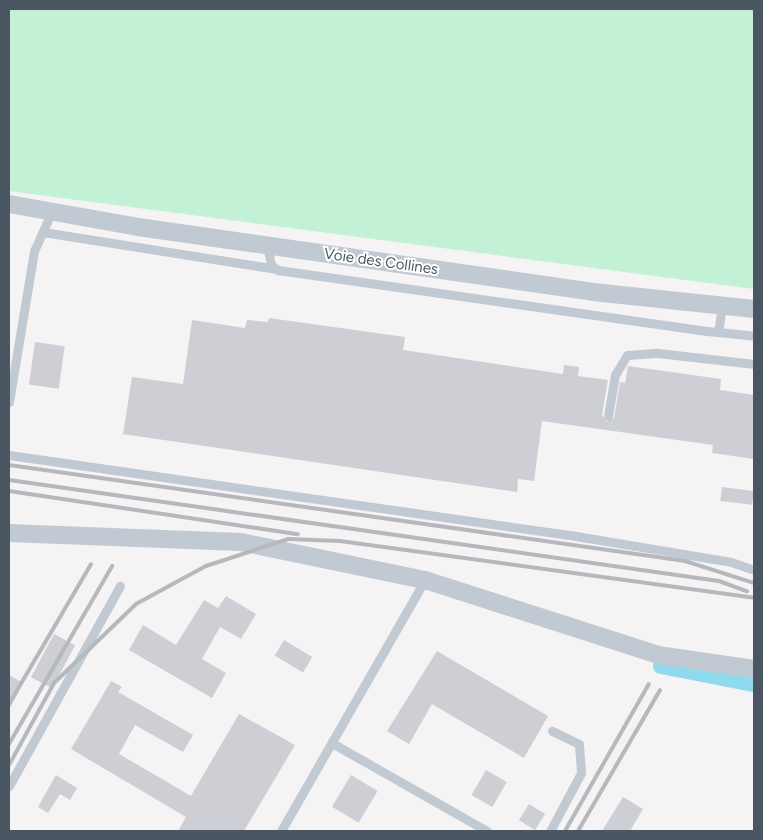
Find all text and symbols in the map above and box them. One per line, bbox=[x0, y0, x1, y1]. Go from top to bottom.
street label: Voie des Collines bbox=[323, 245, 439, 279]

